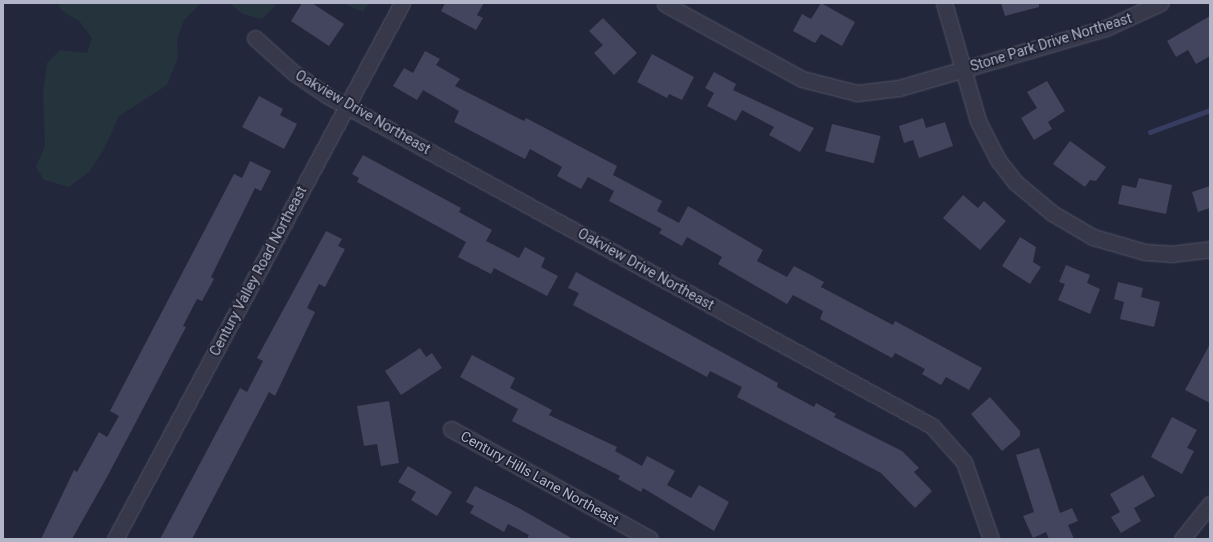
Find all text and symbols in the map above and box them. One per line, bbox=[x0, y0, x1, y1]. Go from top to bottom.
street label: Stone Park Drive Northeast bbox=[968, 9, 1134, 75]
street label: Oakview Drive Northeast bbox=[293, 66, 433, 158]
street label: Century Valley Road Northeast bbox=[206, 183, 310, 359]
street label: Oakview Drive Northeast bbox=[575, 225, 717, 313]
street label: Century Hills Lane Northeast bbox=[458, 427, 622, 529]

